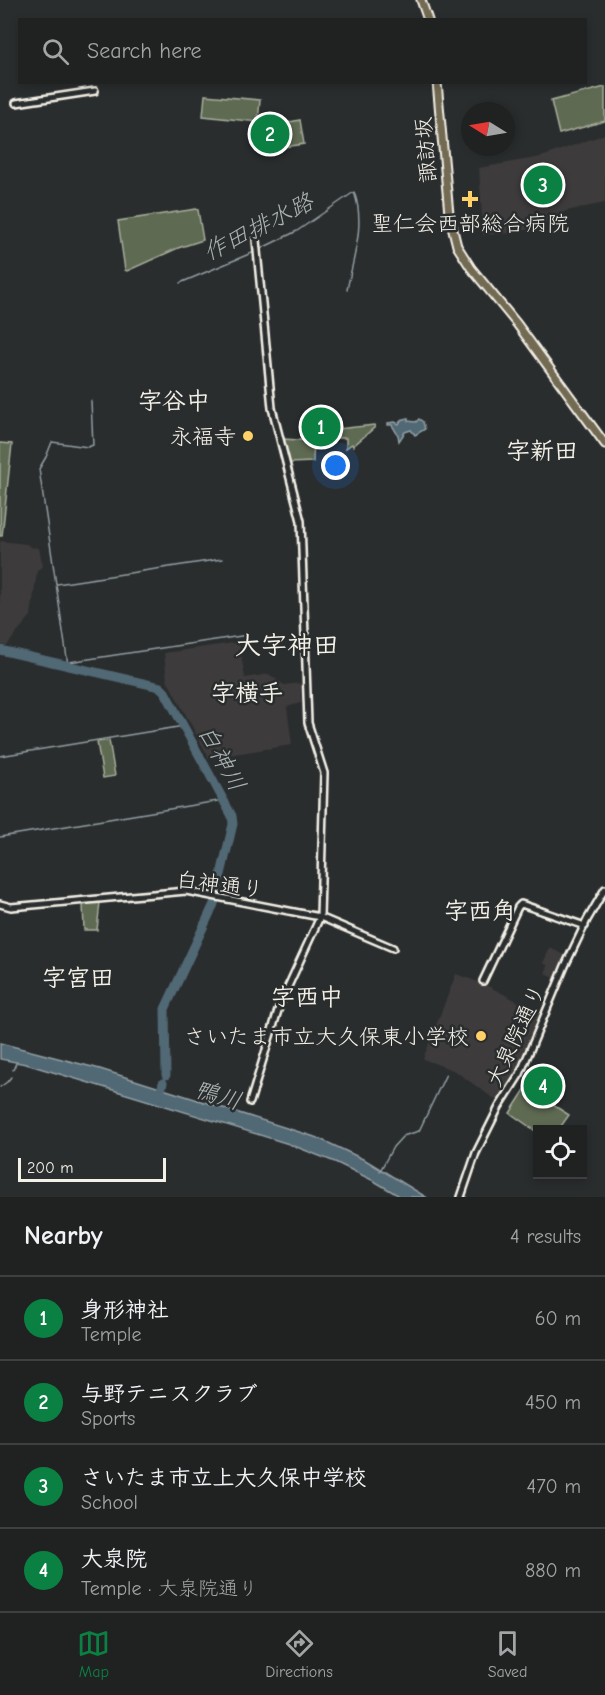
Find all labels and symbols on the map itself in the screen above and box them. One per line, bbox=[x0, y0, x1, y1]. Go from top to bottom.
north arrow bbox=[461, 102, 515, 156]
pin: 2 bbox=[250, 112, 290, 156]
street label: 諏訪坂 bbox=[410, 116, 442, 184]
pin: 3 bbox=[524, 162, 562, 207]
water label: 作田排水路 bbox=[198, 186, 320, 267]
marker: 聖仁会西部総合病院 bbox=[461, 190, 479, 208]
place label: 聖仁会西部総合病院 bbox=[371, 211, 569, 237]
district label: 字谷中 bbox=[138, 387, 210, 415]
pin: 1 bbox=[302, 404, 340, 450]
place label: 永福寺 bbox=[170, 424, 236, 450]
marker: 永福寺 bbox=[241, 429, 255, 443]
district label: 字新田 bbox=[506, 437, 578, 465]
your location bbox=[321, 451, 350, 480]
district label: 大字神田 bbox=[235, 631, 339, 661]
district label: 字横手 bbox=[211, 679, 283, 707]
water label: 白神川 bbox=[192, 720, 252, 796]
street label: 白神通り bbox=[175, 867, 265, 903]
district label: 字西角 bbox=[444, 897, 516, 925]
district label: 字宮田 bbox=[42, 964, 114, 992]
street label: 大泉院通り bbox=[481, 980, 551, 1091]
district label: 字西中 bbox=[271, 983, 343, 1011]
place label: さいたま市立大久保東小学校 bbox=[184, 1024, 469, 1050]
marker: さいたま市立大久保東小学校 bbox=[474, 1029, 488, 1043]
pin: 4 bbox=[524, 1064, 562, 1108]
water label: 鴨川 bbox=[191, 1075, 245, 1115]
scale bar bbox=[18, 1155, 166, 1182]

